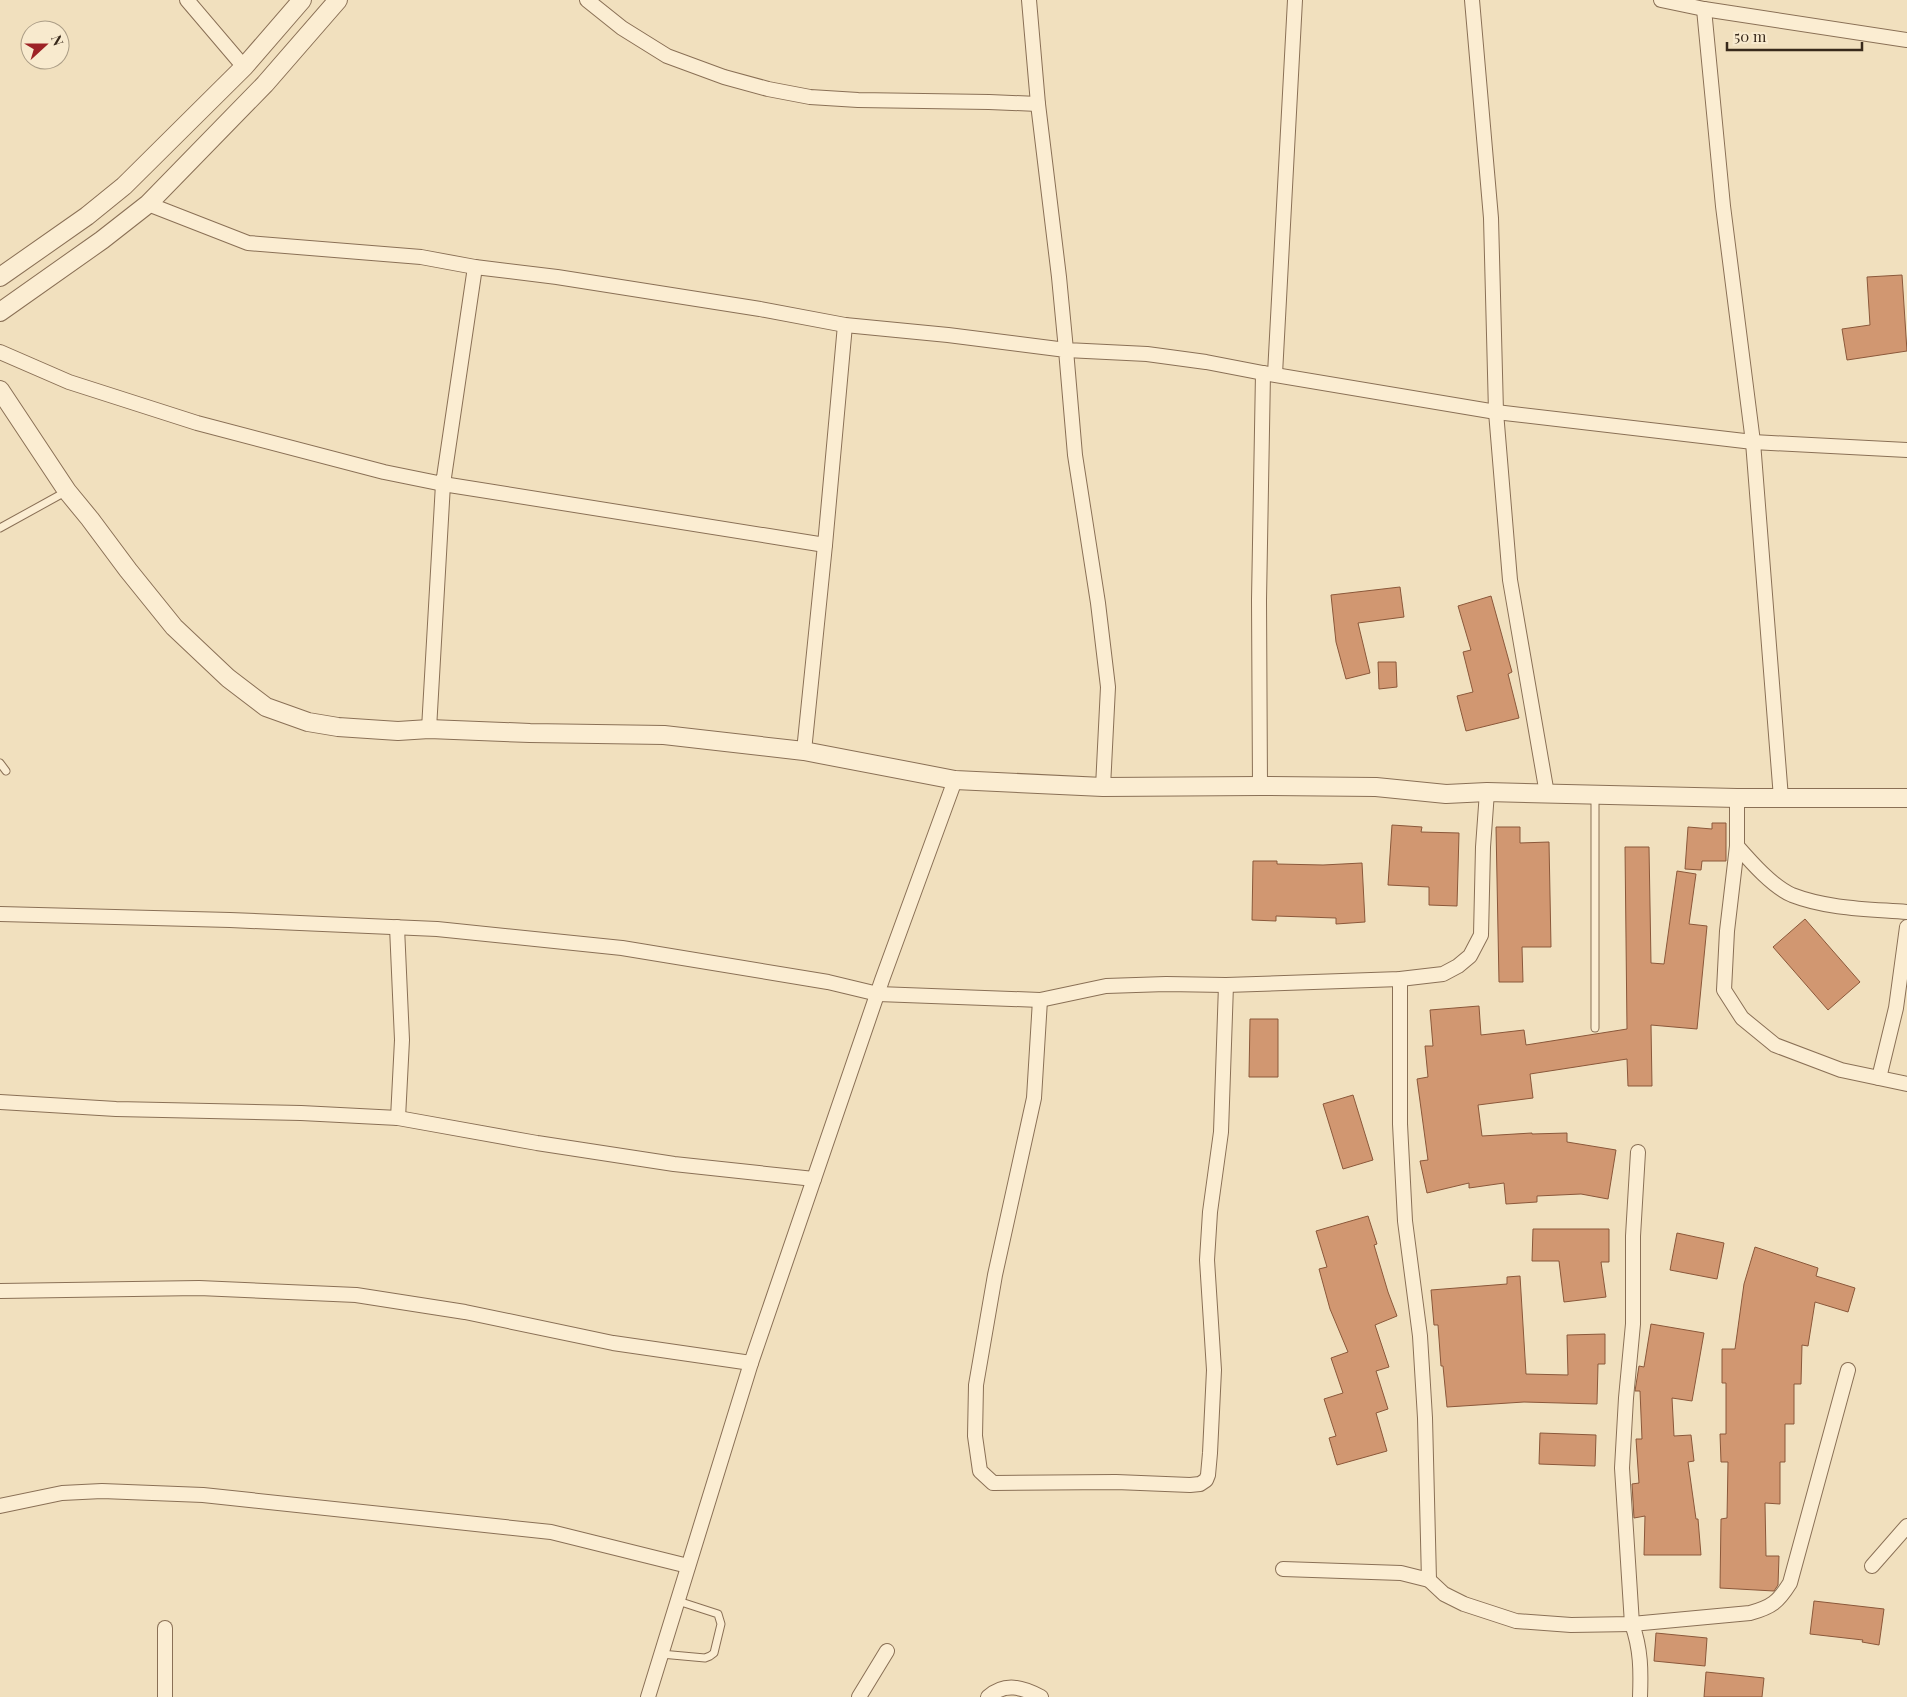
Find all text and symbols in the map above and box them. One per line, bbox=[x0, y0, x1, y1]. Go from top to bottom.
north arrow bbox=[20, 20, 70, 70]
scale bar bbox=[1727, 20, 1862, 52]
text: 50 m bbox=[1734, 26, 1767, 46]
text: N bbox=[47, 32, 68, 48]

